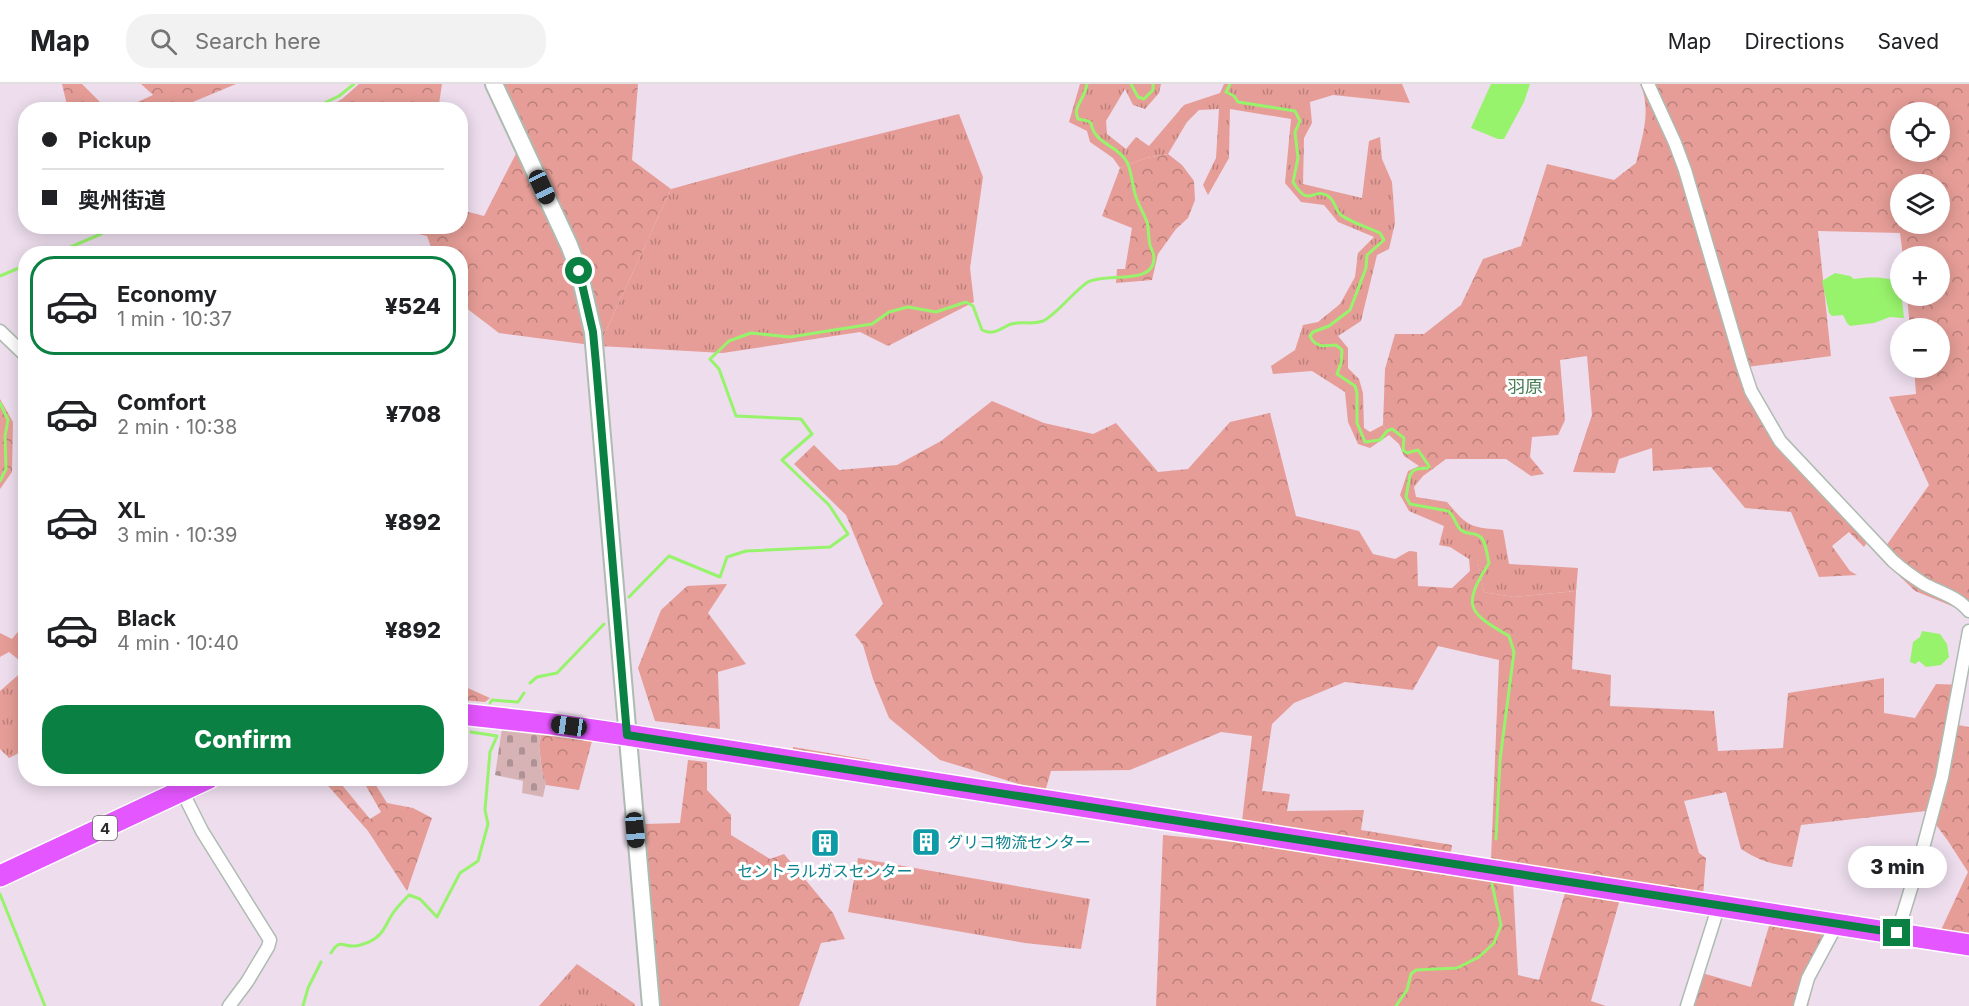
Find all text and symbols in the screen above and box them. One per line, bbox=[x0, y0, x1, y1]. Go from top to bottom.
search box bbox=[126, 14, 546, 68]
text: Map bbox=[30, 24, 90, 58]
icon: search bbox=[147, 25, 180, 58]
text: Search here bbox=[195, 28, 321, 54]
text: Map bbox=[1668, 29, 1711, 54]
text: Directions bbox=[1744, 29, 1845, 54]
text: Saved bbox=[1878, 29, 1939, 54]
map controls bbox=[1890, 102, 1950, 378]
button: locate bbox=[1890, 102, 1950, 162]
text: Pickup bbox=[78, 127, 152, 153]
car bbox=[526, 167, 558, 207]
button: layers bbox=[1890, 174, 1950, 234]
text: 奥州街道 bbox=[78, 187, 166, 213]
button: + bbox=[1890, 246, 1950, 306]
route start bbox=[565, 257, 592, 284]
icon: car bbox=[45, 279, 99, 333]
text: Economy bbox=[117, 281, 217, 307]
text: ¥524 bbox=[385, 293, 441, 319]
text: 1 min · 10:37 bbox=[117, 307, 232, 331]
button: − bbox=[1890, 318, 1950, 378]
district label: 羽原 bbox=[1507, 376, 1543, 397]
icon: car bbox=[45, 387, 99, 441]
text: Comfort bbox=[117, 389, 206, 415]
text: ¥708 bbox=[386, 401, 441, 427]
text: 2 min · 10:38 bbox=[117, 415, 237, 439]
icon: car bbox=[45, 495, 99, 549]
text: XL bbox=[117, 497, 146, 523]
text: ¥892 bbox=[385, 509, 441, 535]
text: 3 min · 10:39 bbox=[117, 523, 237, 547]
icon: car bbox=[45, 603, 99, 657]
text: Black bbox=[117, 605, 176, 631]
text: ¥892 bbox=[385, 617, 441, 643]
text: 4 min · 10:40 bbox=[117, 631, 239, 655]
button: Confirm bbox=[42, 705, 444, 774]
car bbox=[550, 715, 588, 737]
car bbox=[624, 811, 646, 849]
road number: 4 bbox=[93, 816, 117, 840]
building icon: グリコ物流センター bbox=[910, 826, 942, 858]
building icon: セントラルガスセンター bbox=[809, 827, 841, 859]
place label: グリコ物流センター bbox=[947, 832, 1091, 852]
callout: 3 min bbox=[1848, 846, 1946, 888]
text: 3 min bbox=[1870, 855, 1925, 879]
place label: セントラルガスセンター bbox=[737, 861, 913, 881]
route end bbox=[1883, 919, 1910, 946]

